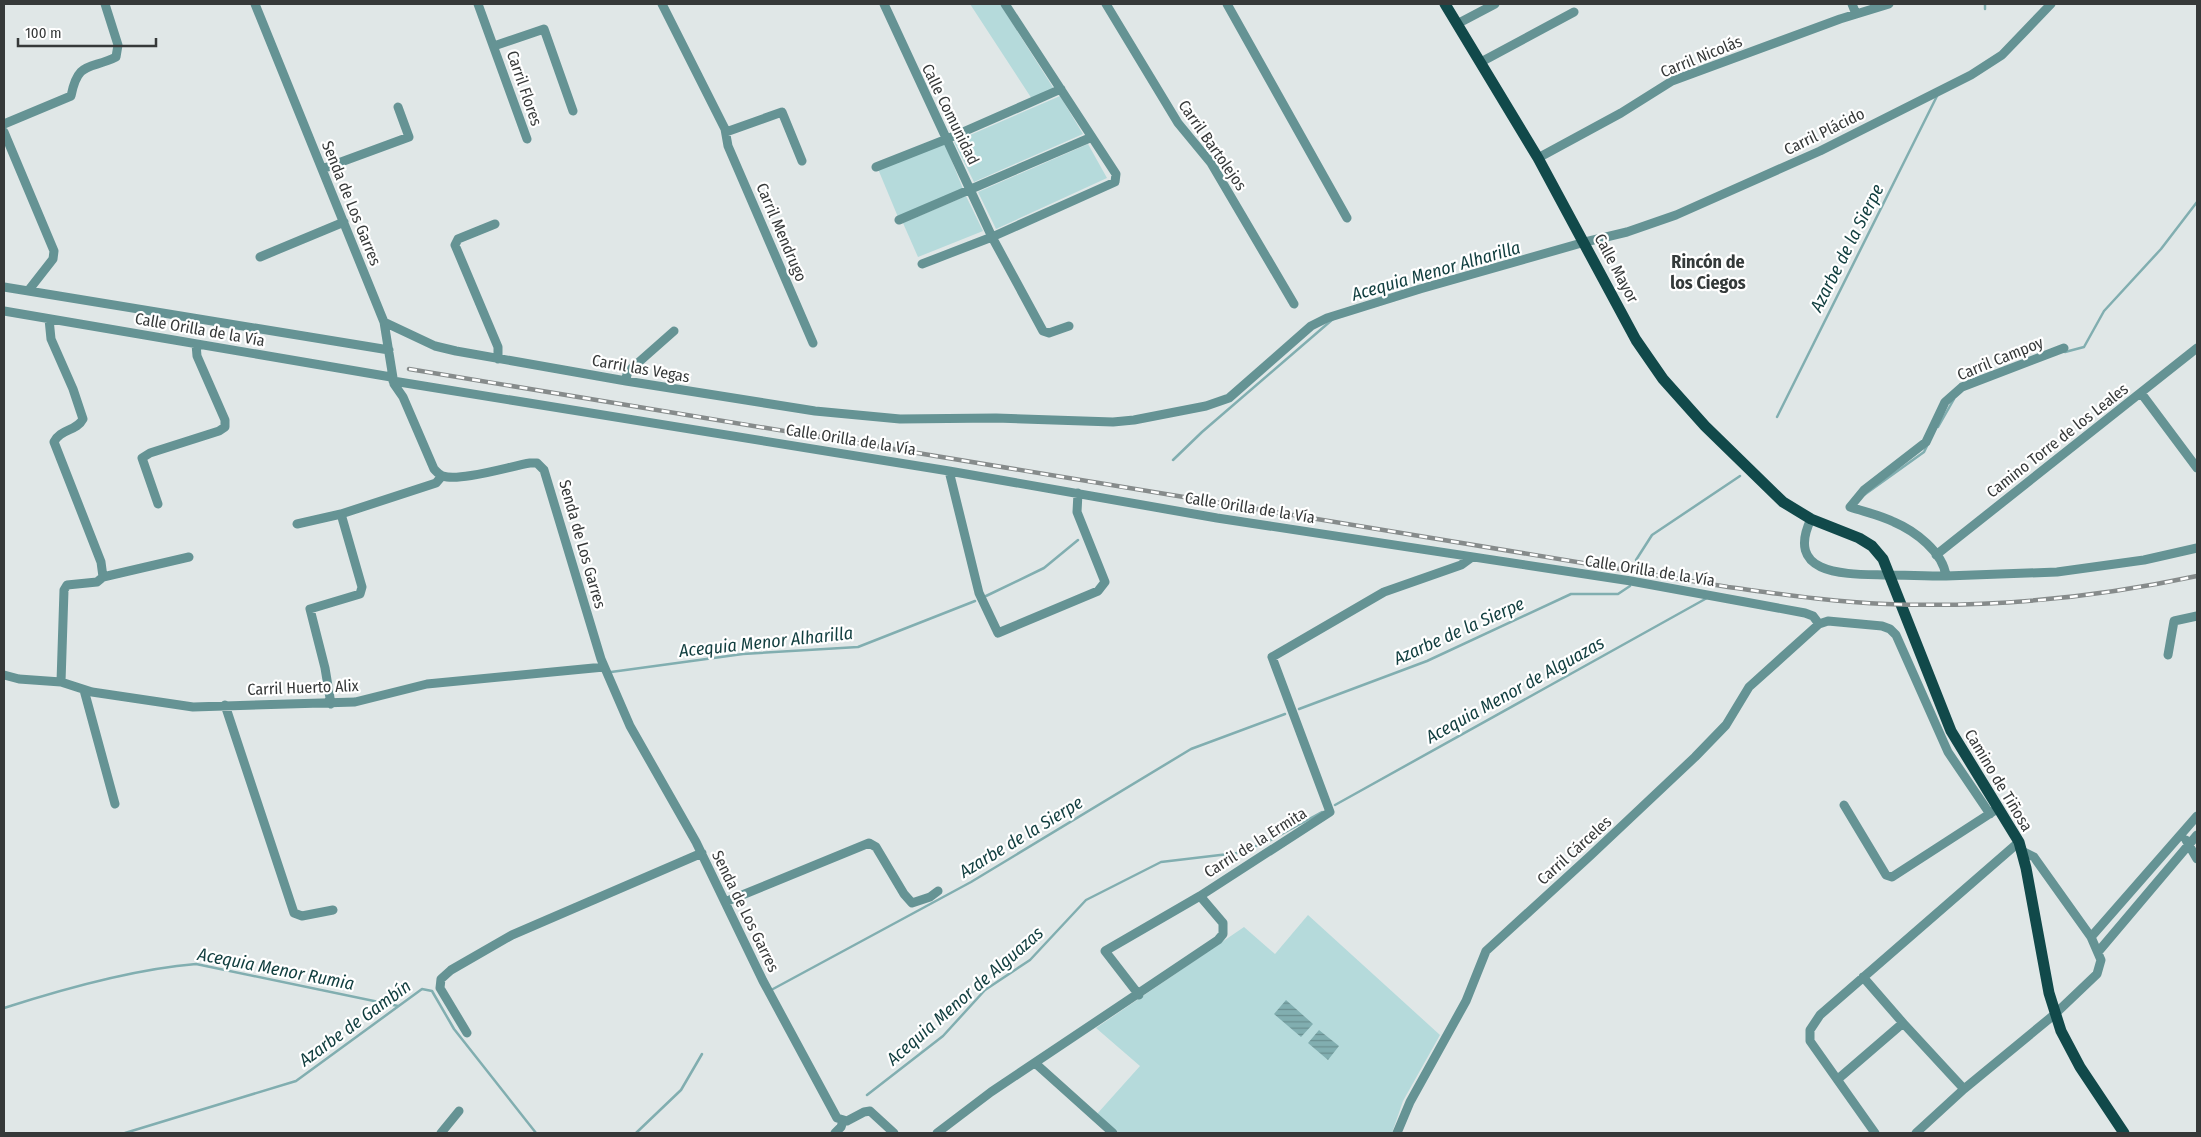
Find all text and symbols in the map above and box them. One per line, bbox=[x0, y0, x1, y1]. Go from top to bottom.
scale bar bbox=[18, 15, 155, 47]
text: 100 m bbox=[25, 24, 62, 42]
street label: Carril Nicolás bbox=[1658, 31, 1745, 81]
street label: Carril Flores bbox=[503, 48, 546, 128]
street label: Calle Comunidad bbox=[918, 61, 983, 168]
street label: Carril Bartolejos bbox=[1174, 96, 1251, 194]
street label: Carril Plácido bbox=[1781, 104, 1868, 159]
street label: Senda de Los Garres bbox=[318, 138, 385, 269]
street label: Carril Mendrugo bbox=[752, 180, 811, 284]
water label: Azarbe de la Sierpe bbox=[1805, 180, 1889, 316]
street label: Calle Mayor bbox=[1590, 230, 1643, 306]
water label: Acequia Menor Alharilla bbox=[1348, 236, 1523, 306]
district label: Rincón de los Ciegos bbox=[1670, 251, 1746, 294]
street label: Calle Orilla de la Vía bbox=[134, 309, 266, 350]
street label: Carril Campoy bbox=[1954, 332, 2047, 384]
street label: Carril las Vegas bbox=[591, 351, 691, 386]
street label: Camino Torre de los Leales bbox=[1983, 379, 2132, 502]
street label: Calle Orilla de la Vía bbox=[785, 420, 917, 459]
street label: Senda de Los Garres bbox=[555, 478, 610, 611]
street label: Calle Orilla de la Vía bbox=[1184, 488, 1316, 527]
street label: Calle Orilla de la Vía bbox=[1584, 551, 1716, 590]
water label: Azarbe de la Sierpe bbox=[1389, 592, 1528, 670]
water label: Acequia Menor Alharilla bbox=[677, 622, 854, 662]
water label: Acequia Menor de Alguazas bbox=[1421, 632, 1608, 749]
street label: Carril Huerto Alix bbox=[247, 676, 359, 699]
street label: Camino de Tiñosa bbox=[1961, 726, 2037, 835]
water label: Azarbe de la Sierpe bbox=[954, 791, 1087, 883]
street label: Carril de la Ermita bbox=[1201, 803, 1310, 882]
street label: Carril Cárceles bbox=[1533, 812, 1615, 889]
street label: Senda de Los Garres bbox=[708, 847, 783, 975]
water label: Acequia Menor de Alguazas bbox=[881, 922, 1048, 1071]
water label: Acequia Menor Rumia bbox=[195, 943, 356, 995]
water label: Azarbe de Gambín bbox=[294, 975, 415, 1072]

